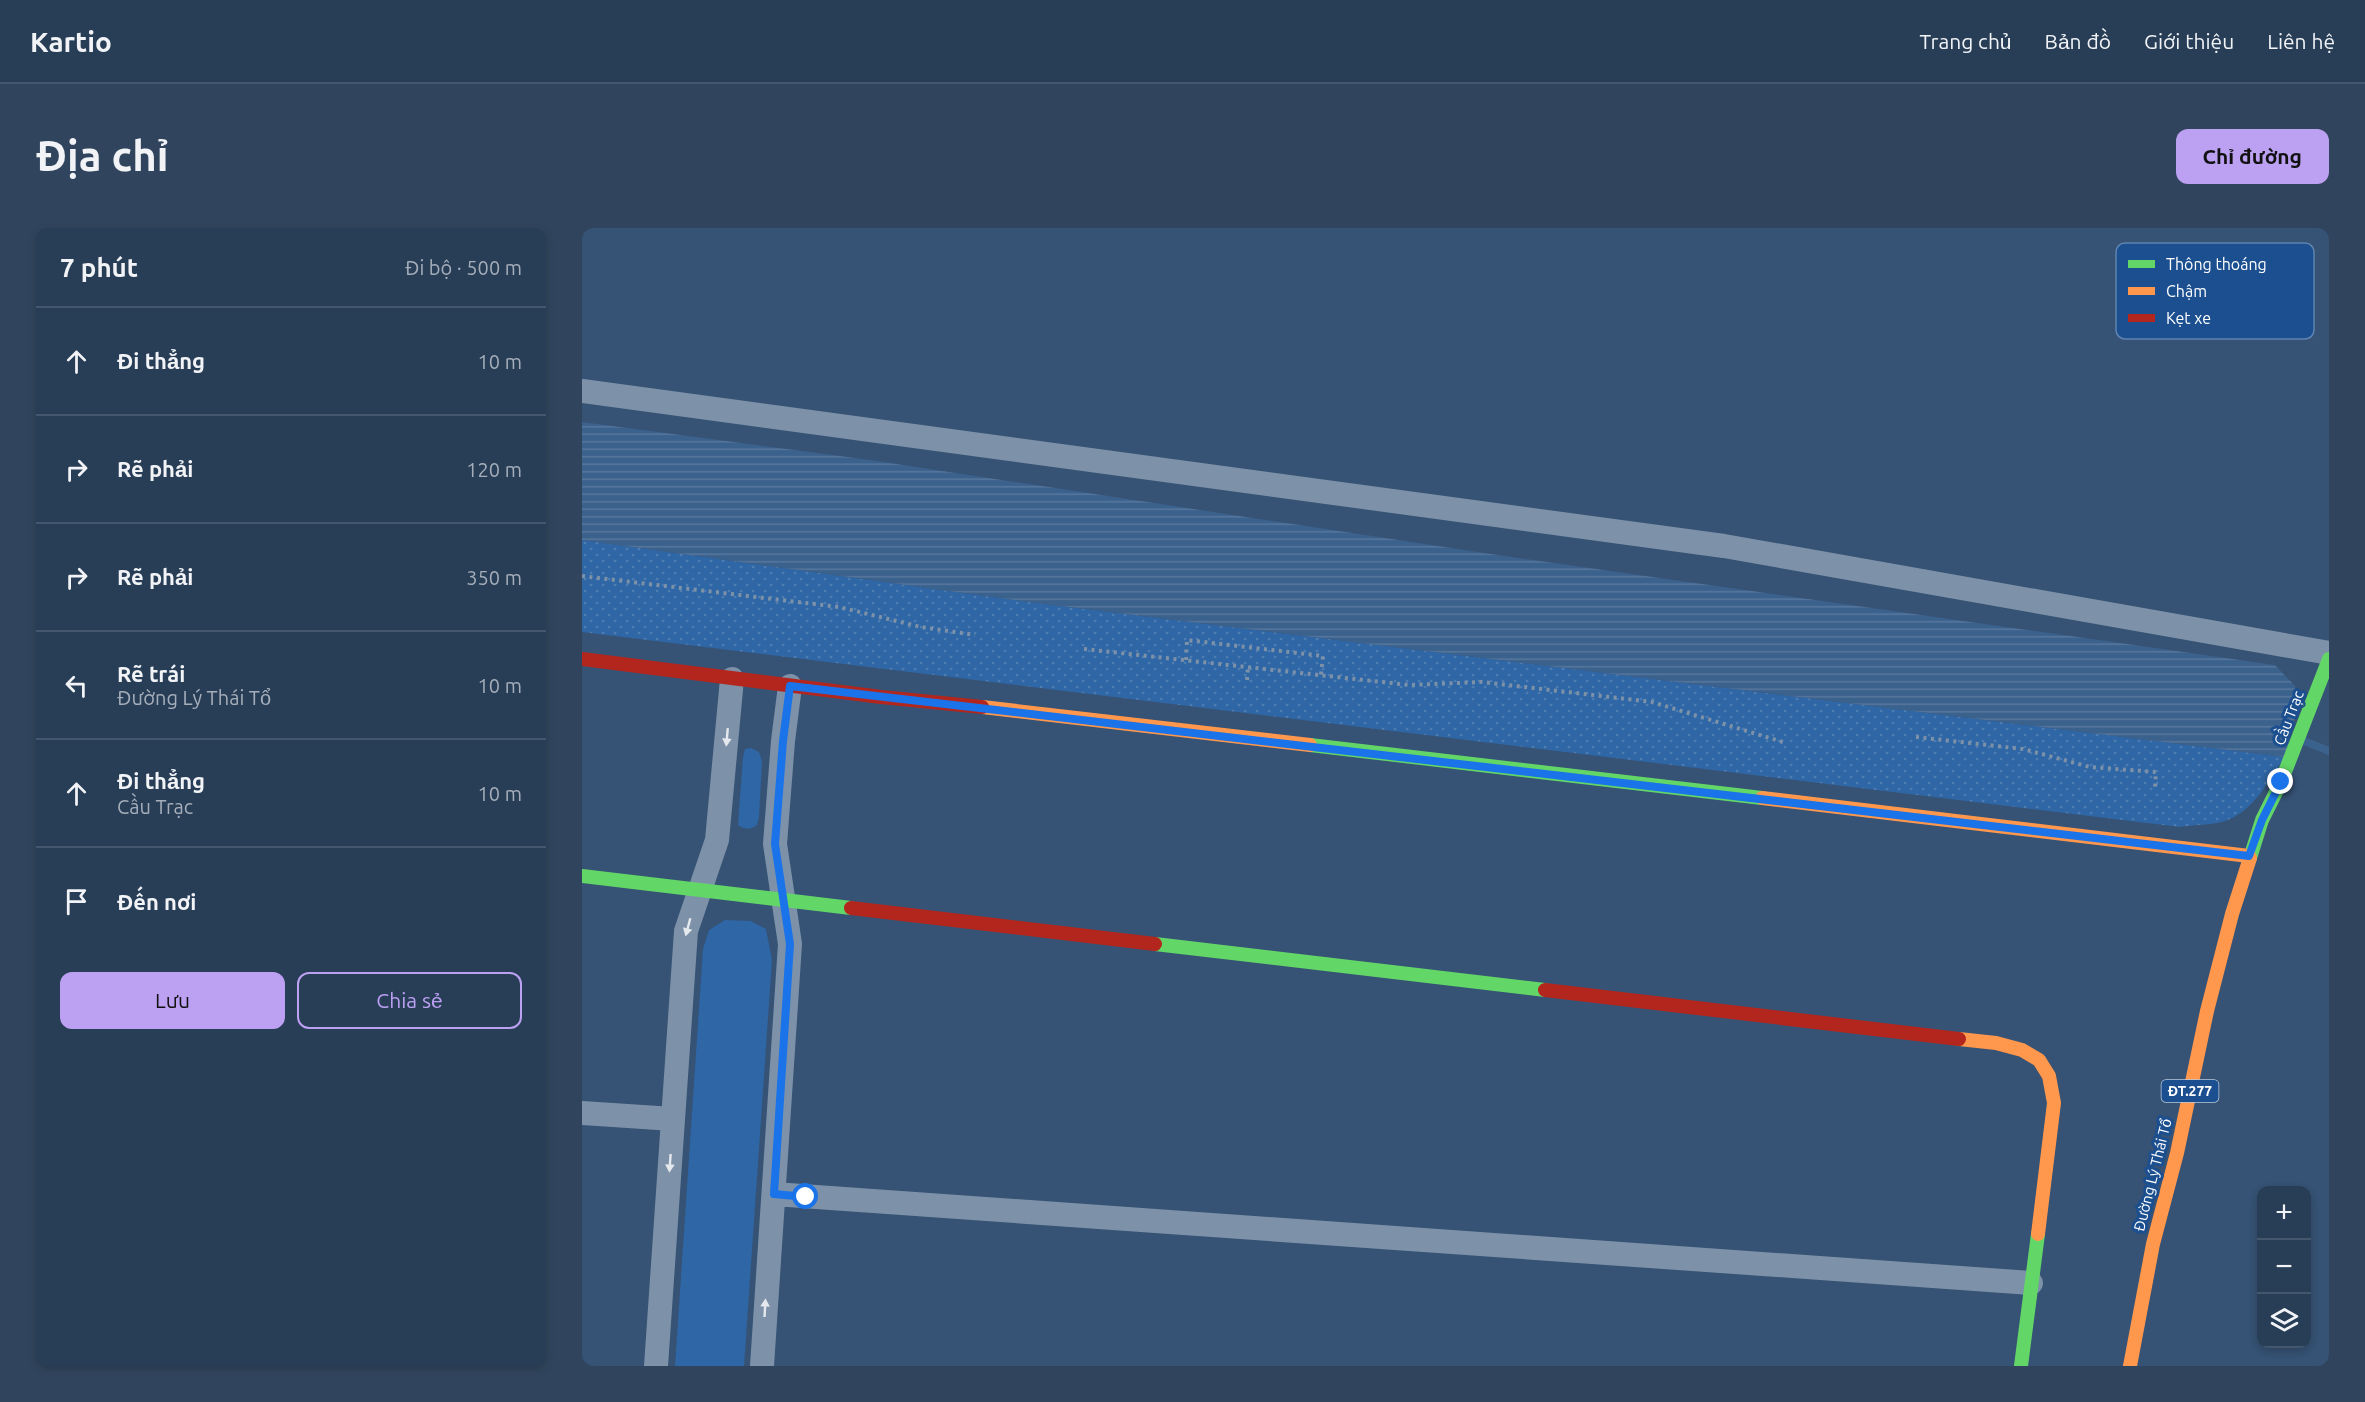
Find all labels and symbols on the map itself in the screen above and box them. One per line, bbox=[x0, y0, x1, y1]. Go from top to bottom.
legend bbox=[2116, 243, 2314, 339]
text: Thông thoáng bbox=[2166, 255, 2267, 273]
text: Chậm bbox=[2166, 282, 2207, 300]
text: Kẹt xe bbox=[2166, 309, 2211, 327]
street label: Cầu Trạc bbox=[2269, 687, 2307, 748]
one-way arrow bbox=[722, 727, 732, 746]
route end bbox=[2267, 768, 2293, 794]
one-way arrow bbox=[683, 918, 693, 936]
road number: ĐT.277 bbox=[2162, 1080, 2218, 1102]
street label: Đường Lý Thái Tổ bbox=[2130, 1117, 2175, 1233]
one-way arrow bbox=[666, 1153, 675, 1172]
route start bbox=[792, 1183, 818, 1209]
one-way arrow bbox=[761, 1298, 770, 1317]

